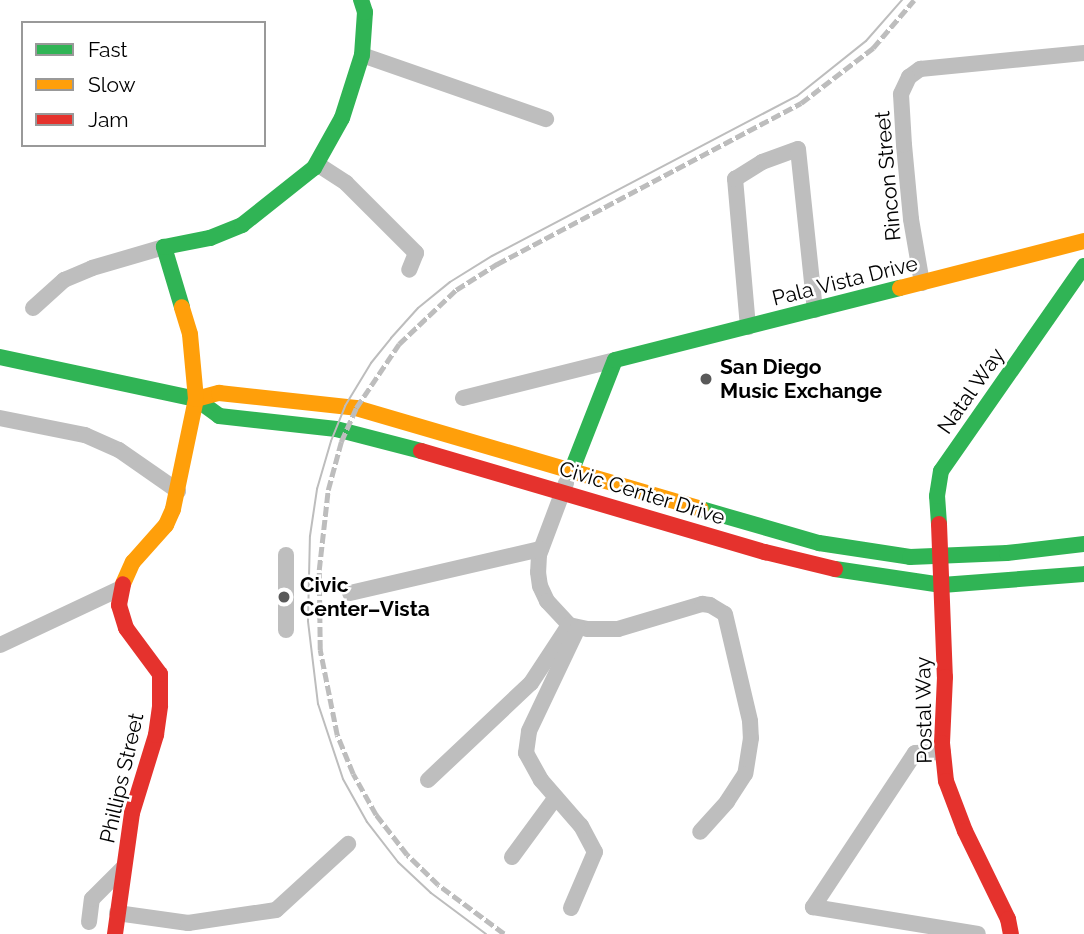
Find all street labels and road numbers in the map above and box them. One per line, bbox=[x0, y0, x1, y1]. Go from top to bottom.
street label: Rincon Street bbox=[870, 110, 906, 242]
street label: Pala Vista Drive bbox=[769, 251, 921, 311]
street label: Natal Way bbox=[932, 343, 1010, 439]
street label: Civic Center Drive bbox=[556, 456, 728, 530]
street label: Postal Way bbox=[910, 656, 938, 764]
street label: Phillips Street bbox=[95, 711, 149, 845]

